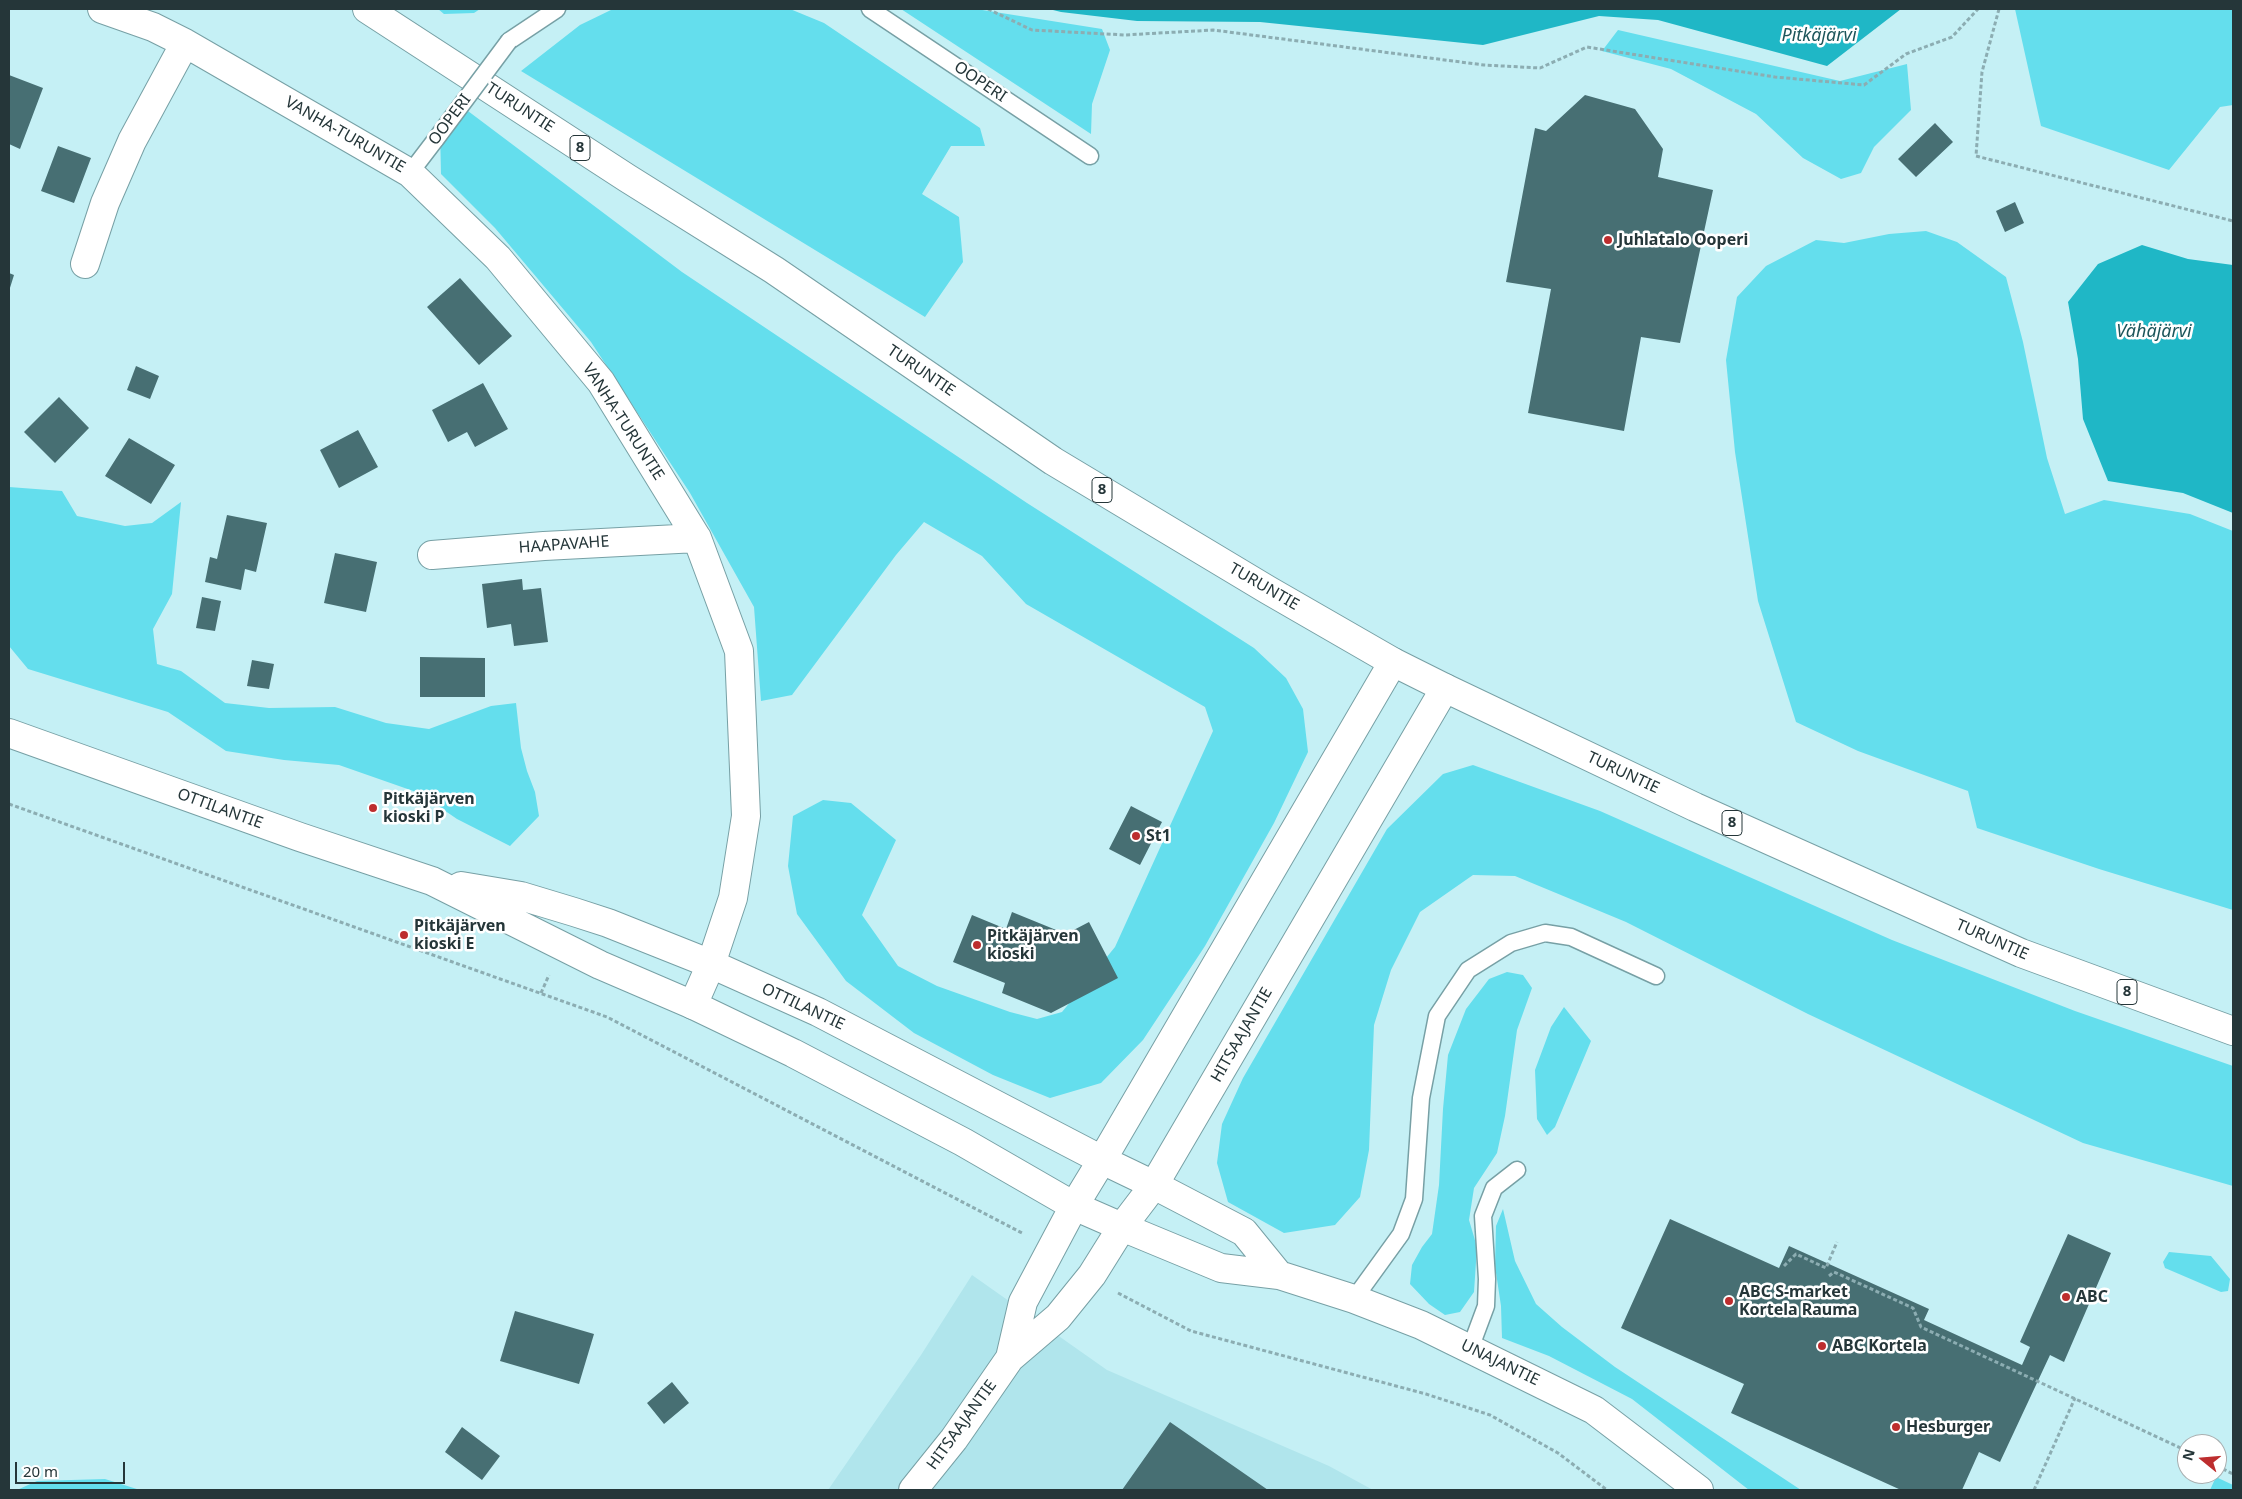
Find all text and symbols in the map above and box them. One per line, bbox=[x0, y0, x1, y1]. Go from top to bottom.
water label: Pitkäjärvi bbox=[1781, 25, 1857, 47]
street label: OOPERI bbox=[950, 58, 1010, 106]
street label: TURUNTIE bbox=[482, 79, 558, 137]
street label: OOPERI bbox=[425, 91, 475, 149]
street label: VANHA-TURUNTIE bbox=[282, 93, 408, 177]
road number: 8 bbox=[570, 136, 590, 160]
place label: Juhlatalo Ooperi bbox=[1618, 230, 1748, 250]
marker: Juhlatalo Ooperi bbox=[1602, 234, 1614, 246]
water label: Vähäjärvi bbox=[2116, 321, 2192, 343]
street label: TURUNTIE bbox=[883, 341, 959, 401]
street label: VANHA-TURUNTIE bbox=[578, 360, 668, 484]
road number: 8 bbox=[1092, 478, 1112, 502]
street label: HAAPAVAHE bbox=[518, 532, 610, 558]
street label: TURUNTIE bbox=[1226, 559, 1302, 615]
street label: TURUNTIE bbox=[1584, 748, 1662, 798]
street label: OTTILANTIE bbox=[175, 785, 265, 833]
place label: Pitkäjärven kioski P bbox=[383, 789, 475, 827]
marker: Pitkäjärven kioski P bbox=[367, 802, 379, 814]
road number: 8 bbox=[1722, 810, 1742, 836]
place label: St1 bbox=[1146, 826, 1171, 846]
marker: St1 bbox=[1130, 830, 1142, 842]
street label: TURUNTIE bbox=[1953, 915, 2031, 965]
place label: Pitkäjärven kioski E bbox=[414, 916, 506, 954]
place label: Pitkäjärven kioski bbox=[987, 926, 1079, 964]
marker: Pitkäjärven kioski E bbox=[398, 929, 410, 941]
marker: Pitkäjärven kioski bbox=[971, 939, 983, 951]
street label: OTTILANTIE bbox=[758, 979, 848, 1035]
road number: 8 bbox=[2117, 980, 2137, 1004]
street label: HITSAAJANTIE bbox=[1207, 984, 1277, 1086]
place label: ABC S-market Kortela Rauma bbox=[1739, 1282, 1857, 1320]
place label: ABC bbox=[2076, 1287, 2108, 1307]
marker: ABC bbox=[2060, 1291, 2072, 1303]
marker: ABC S-market Kortela Rauma bbox=[1723, 1295, 1735, 1307]
street label: UNAJANTIE bbox=[1458, 1336, 1542, 1390]
place label: ABC Kortela bbox=[1832, 1336, 1927, 1356]
marker: ABC Kortela bbox=[1816, 1340, 1828, 1352]
street label: HITSAAJANTIE bbox=[923, 1376, 1001, 1474]
place label: Hesburger bbox=[1906, 1417, 1990, 1437]
marker: Hesburger bbox=[1890, 1421, 1902, 1433]
north arrow bbox=[2177, 1434, 2227, 1484]
text: N bbox=[2177, 1447, 2199, 1463]
scale bar bbox=[18, 1452, 128, 1484]
text: 20 m bbox=[23, 1461, 58, 1481]

